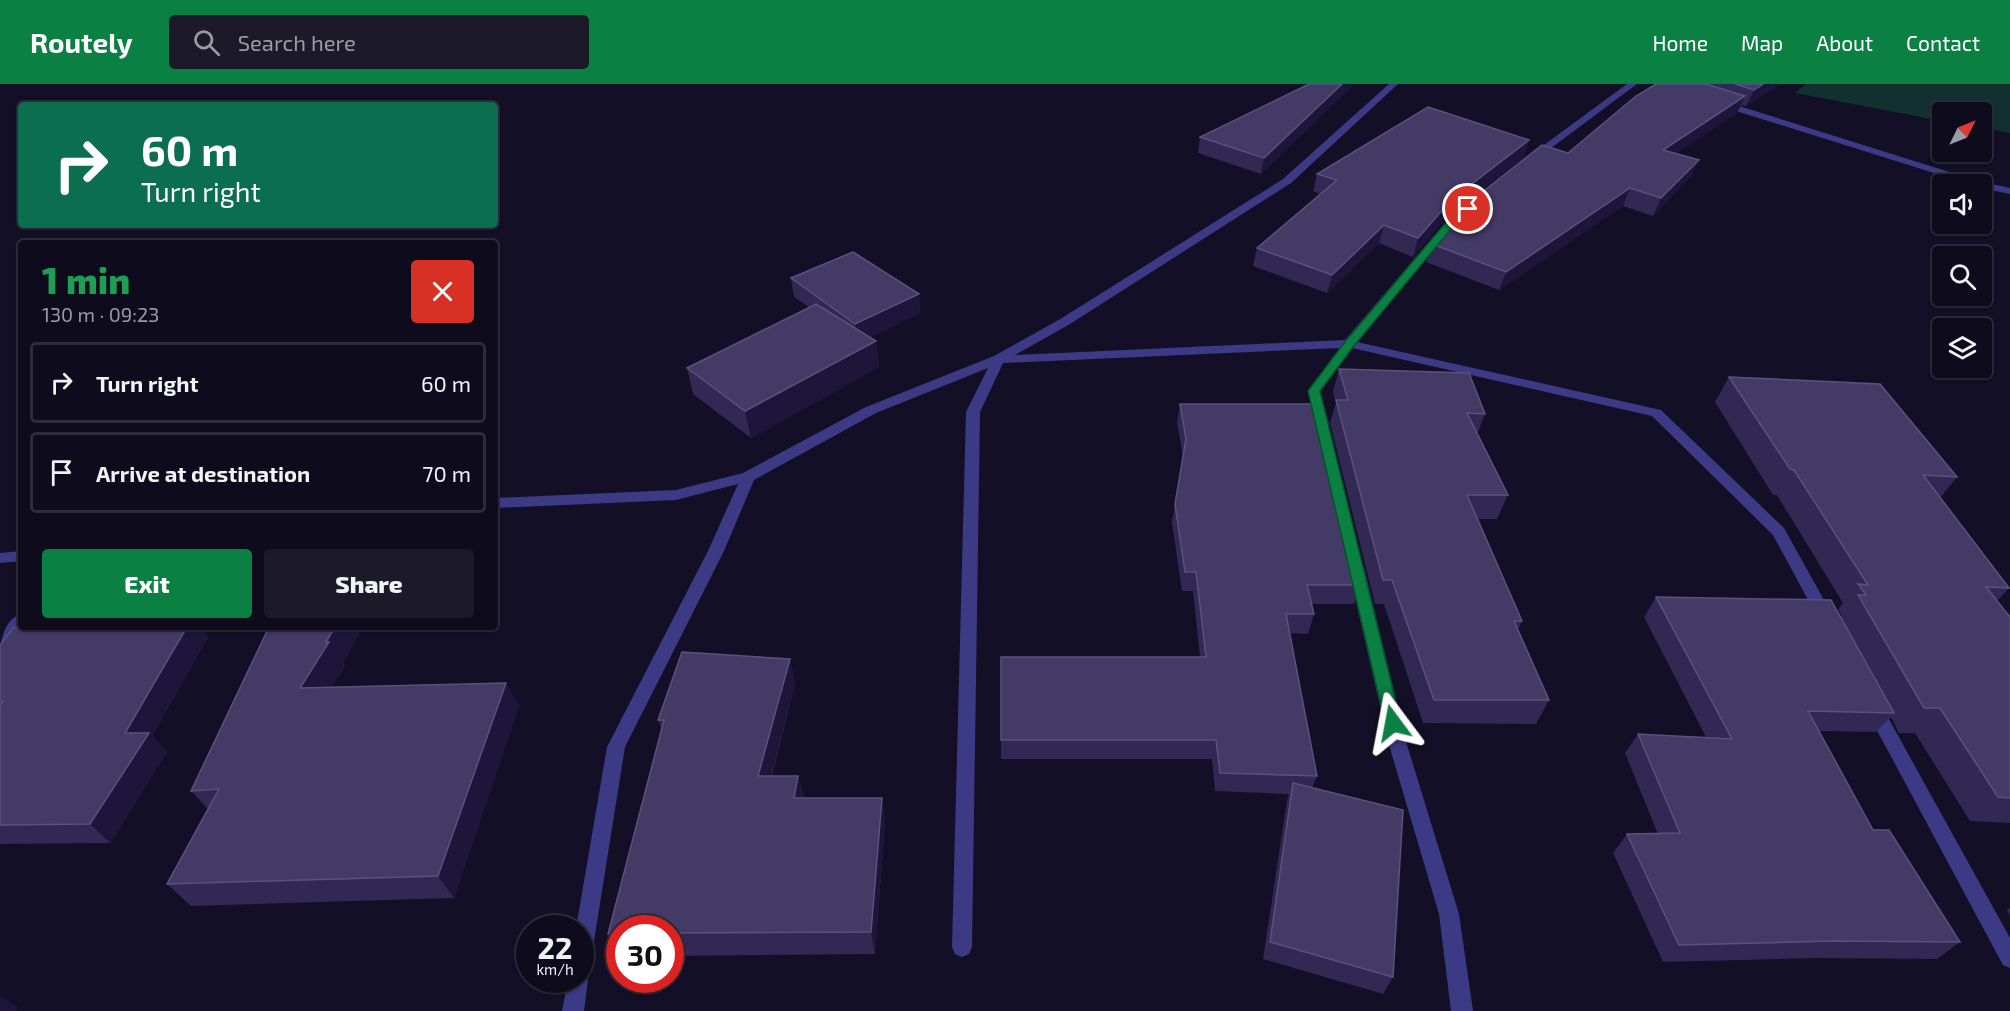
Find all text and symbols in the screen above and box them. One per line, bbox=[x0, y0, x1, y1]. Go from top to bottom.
search box bbox=[169, 15, 589, 69]
text: Routely bbox=[30, 25, 133, 59]
icon: search bbox=[190, 26, 223, 59]
text: Search here bbox=[238, 29, 356, 55]
text: Home bbox=[1652, 30, 1708, 55]
text: Map bbox=[1741, 30, 1783, 55]
text: About bbox=[1816, 30, 1873, 55]
text: Contact bbox=[1906, 30, 1980, 55]
north arrow bbox=[1932, 102, 1992, 162]
map controls bbox=[1932, 102, 1992, 378]
text: 60 m bbox=[141, 124, 238, 174]
icon: right bbox=[42, 126, 120, 204]
button: sound bbox=[1932, 174, 1992, 234]
text: Turn right bbox=[141, 175, 261, 207]
pin bbox=[1442, 183, 1493, 234]
icon: arrive bbox=[1451, 192, 1484, 225]
button: search bbox=[1932, 246, 1992, 306]
text: 1 min bbox=[42, 258, 130, 301]
button: close bbox=[411, 260, 474, 323]
text: 130 m · 09:23 bbox=[42, 302, 159, 326]
button: layers bbox=[1932, 318, 1992, 378]
icon: right bbox=[45, 366, 78, 399]
text: Turn right bbox=[96, 370, 198, 396]
text: 60 m bbox=[421, 370, 471, 396]
icon: arrive bbox=[45, 456, 78, 489]
text: Arrive at destination bbox=[96, 460, 310, 486]
text: 70 m bbox=[422, 460, 471, 486]
button: Exit bbox=[42, 549, 252, 618]
button: Share bbox=[264, 549, 474, 618]
position arrow bbox=[1361, 691, 1425, 755]
speed limit sign: 30 bbox=[606, 915, 684, 993]
text: 22 bbox=[538, 929, 572, 965]
text: km/h bbox=[536, 960, 574, 978]

